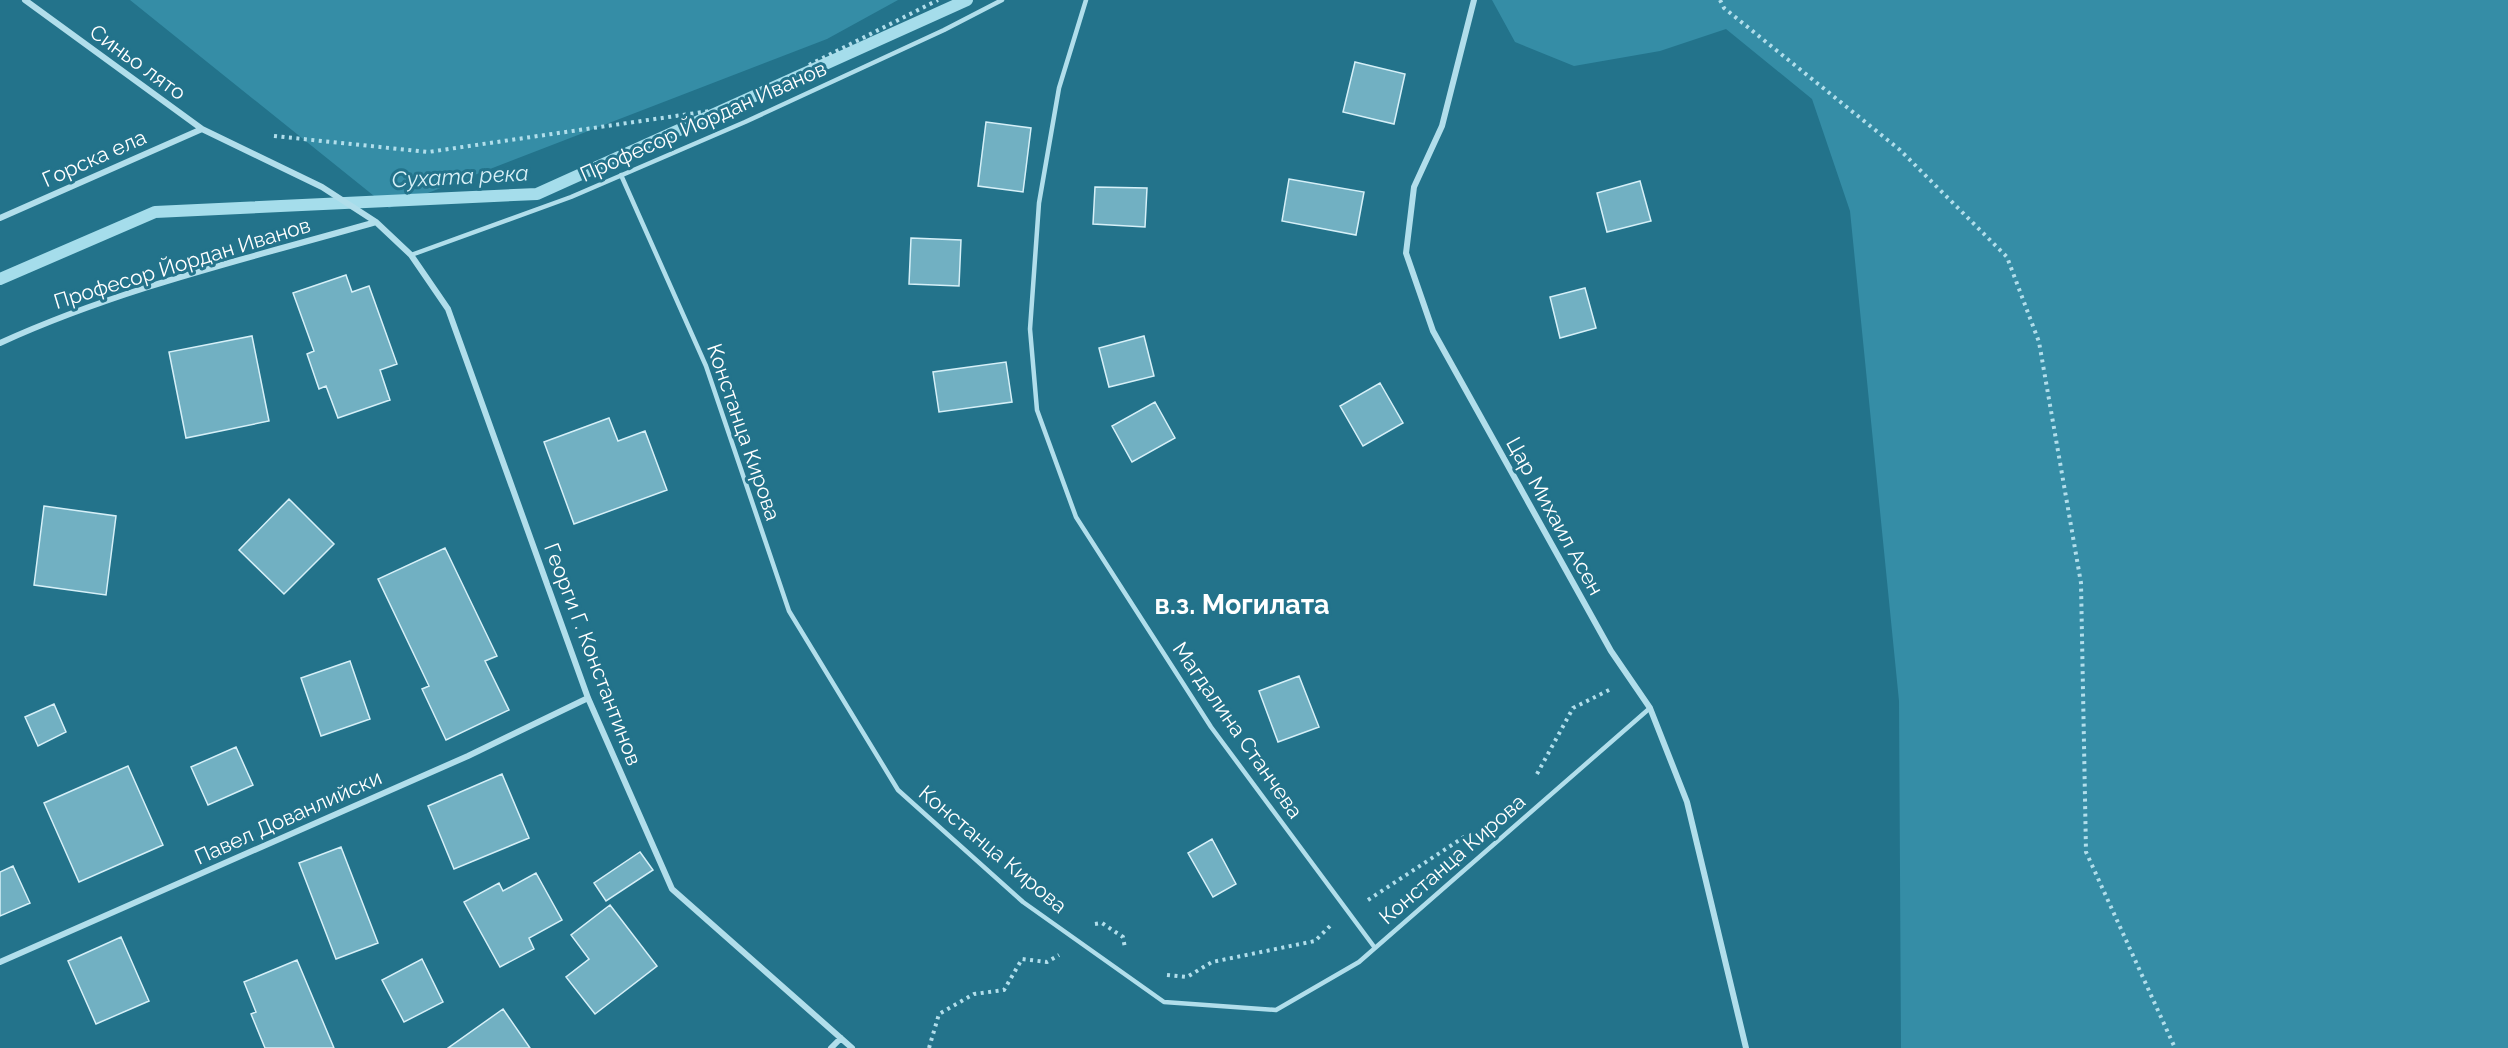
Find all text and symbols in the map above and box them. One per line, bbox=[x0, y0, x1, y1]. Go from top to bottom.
street label: Синьо лято bbox=[85, 19, 191, 105]
street label: Професор Йордан Иванов bbox=[576, 55, 830, 187]
street label: Горска ела bbox=[38, 124, 150, 192]
water label: Сухата река bbox=[391, 159, 529, 193]
street label: Професор Йордан Иванов bbox=[51, 212, 313, 314]
street label: Констанца Кирова bbox=[702, 340, 786, 524]
street label: Цар Михаил Асен bbox=[1501, 433, 1609, 599]
street label: Георги Г. Константинов bbox=[539, 539, 647, 769]
district label: в.з. Могилата bbox=[1154, 589, 1330, 620]
street label: Магдалина Станчева bbox=[1168, 637, 1308, 823]
street label: Павел Дованлийски bbox=[191, 764, 385, 870]
street label: Констанца Кирова bbox=[914, 780, 1072, 918]
street label: Констанца Кирова bbox=[1374, 789, 1530, 929]

